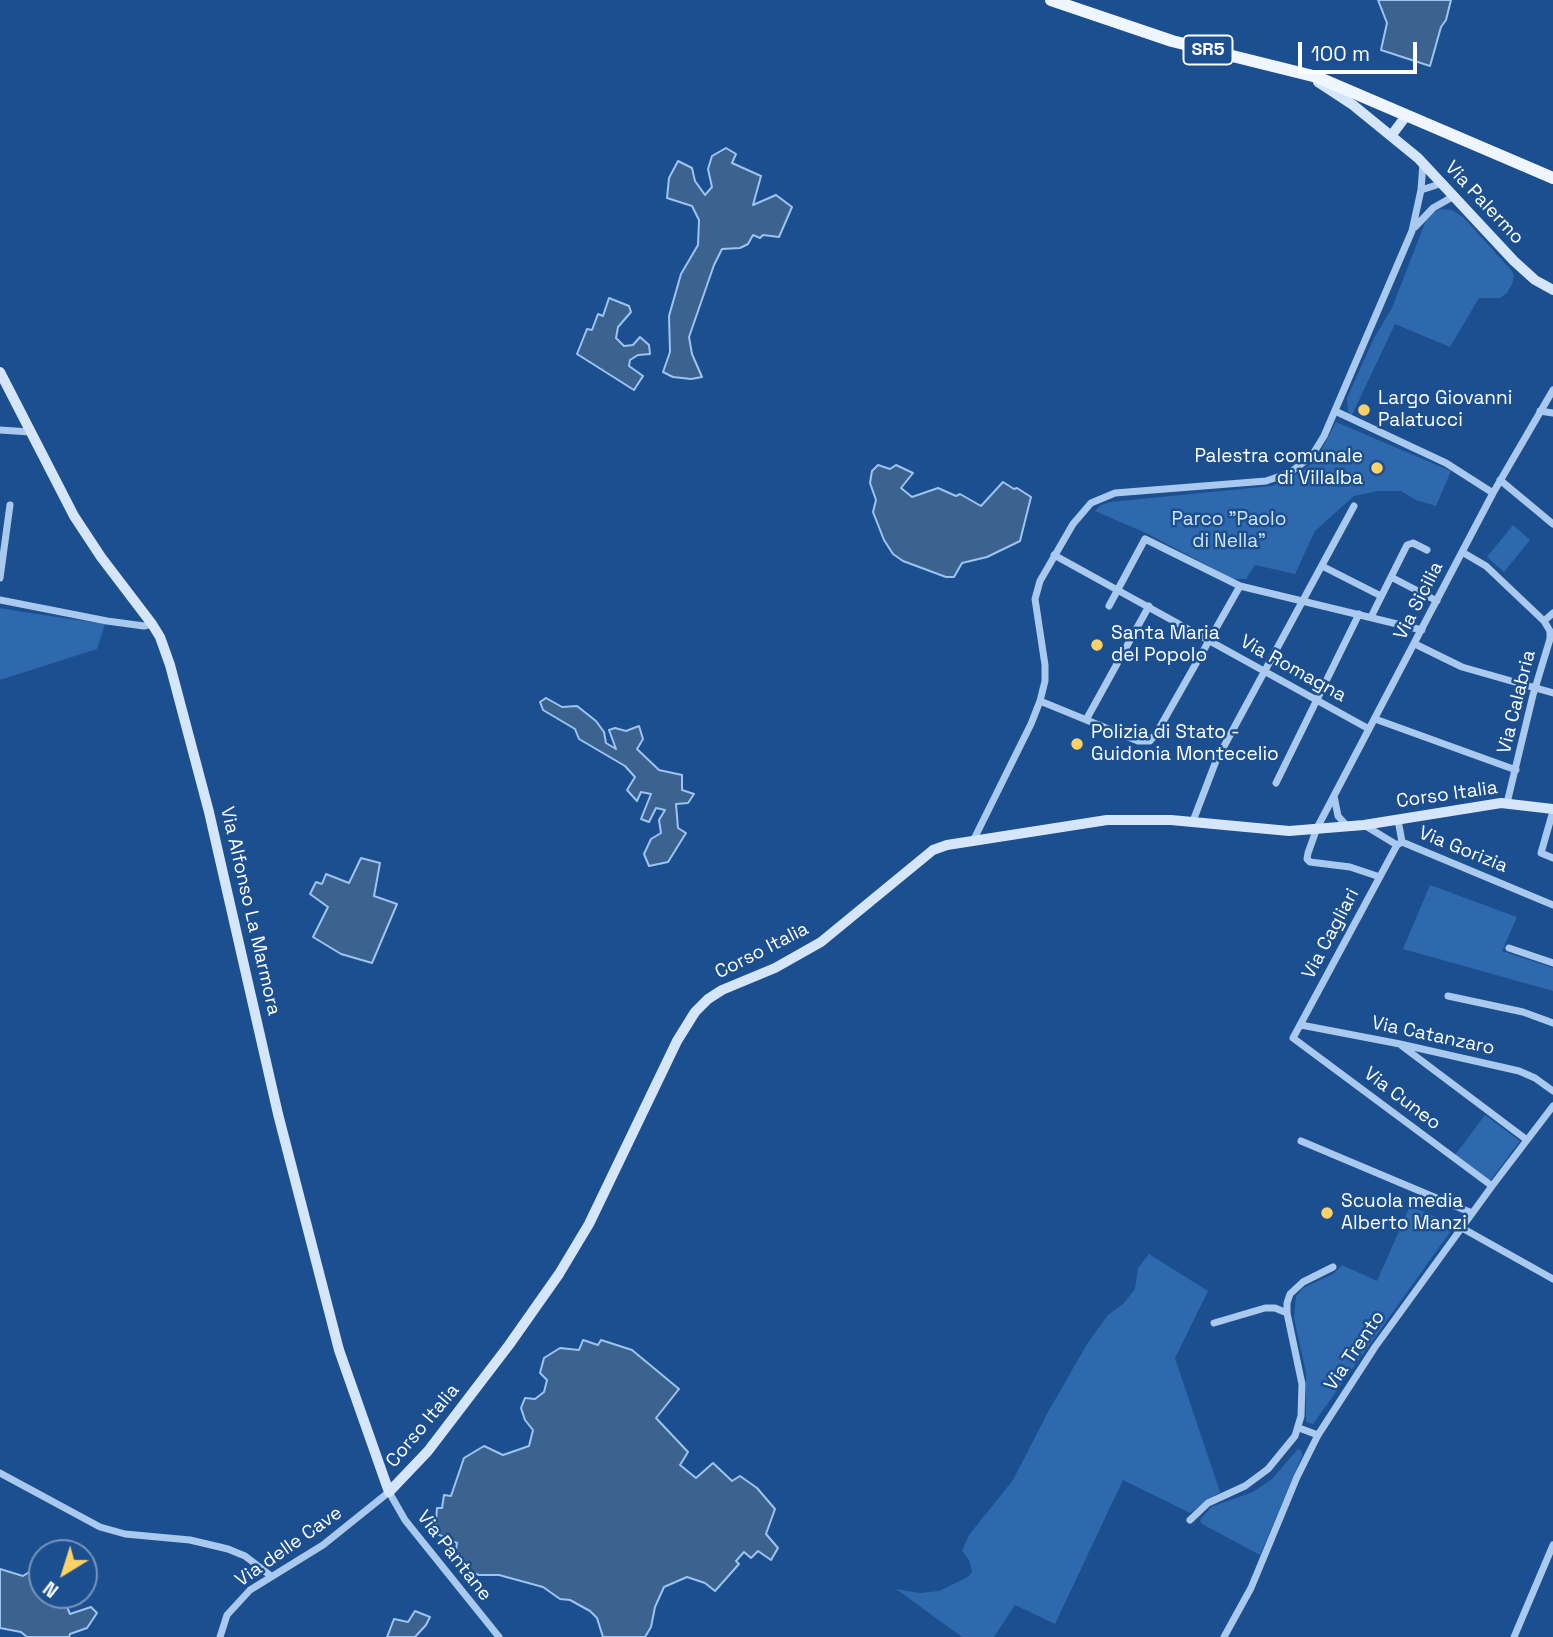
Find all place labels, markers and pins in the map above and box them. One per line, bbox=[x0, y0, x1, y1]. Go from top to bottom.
place label: Largo Giovanni Palatucci bbox=[1378, 388, 1512, 432]
marker: Largo Giovanni Palatucci bbox=[1356, 402, 1372, 418]
place label: Palestra comunale di Villalba bbox=[1194, 446, 1363, 490]
marker: Palestra comunale di Villalba bbox=[1369, 460, 1385, 476]
place label: Santa Maria del Popolo bbox=[1111, 623, 1220, 667]
marker: Santa Maria del Popolo bbox=[1089, 637, 1105, 653]
place label: Polizia di Stato - Guidonia Montecelio bbox=[1091, 722, 1279, 766]
marker: Polizia di Stato - Guidonia Montecelio bbox=[1069, 736, 1085, 752]
place label: Scuola media Alberto Manzi bbox=[1341, 1191, 1467, 1235]
marker: Scuola media Alberto Manzi bbox=[1319, 1205, 1335, 1221]

